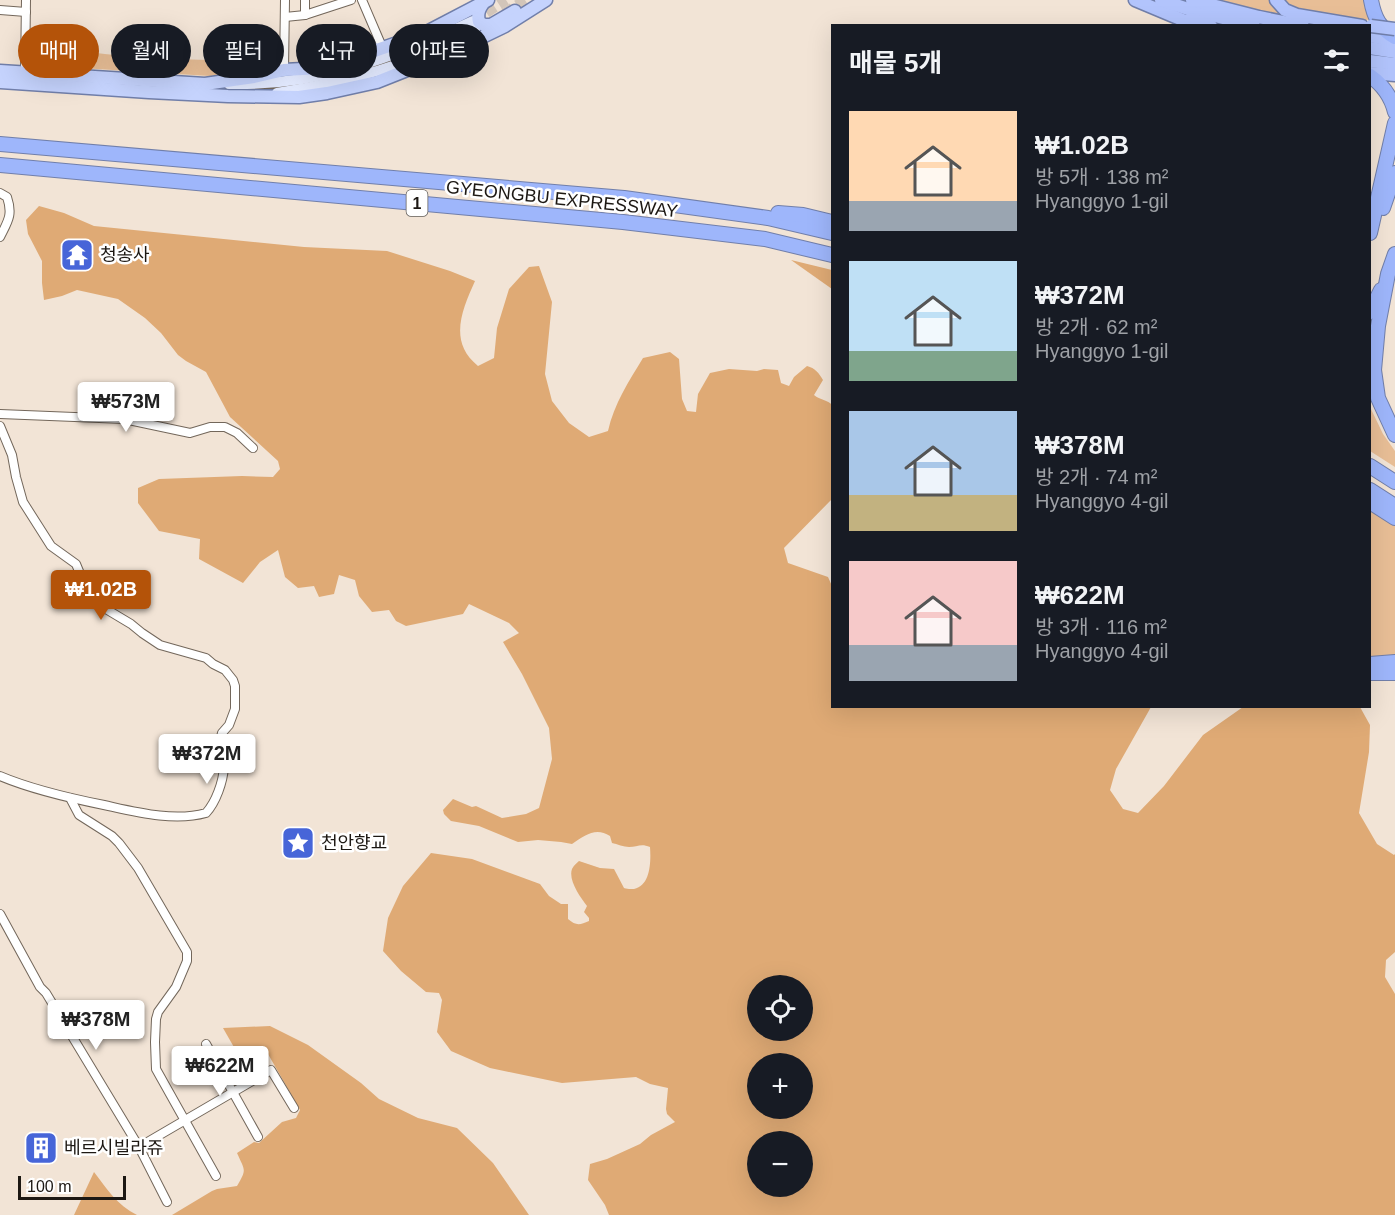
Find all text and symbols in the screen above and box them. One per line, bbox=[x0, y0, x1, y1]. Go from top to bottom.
chip: 매매 bbox=[18, 24, 99, 78]
chip: 월세 bbox=[111, 24, 191, 78]
chip: 필터 bbox=[203, 24, 284, 78]
chip: 신규 bbox=[296, 24, 377, 78]
chip: 아파트 bbox=[389, 24, 489, 78]
icon: filters bbox=[1320, 44, 1353, 77]
text: 매물 5개 bbox=[849, 48, 942, 78]
text: ₩1.02B bbox=[1035, 130, 1129, 160]
icon: home bbox=[897, 135, 969, 207]
text: 방 5개 · 138 m² bbox=[1035, 166, 1169, 188]
street label: GYEONGBU EXPRESSWAY bbox=[445, 177, 679, 221]
road number: 1 bbox=[406, 190, 428, 216]
text: Hyanggyo 1-gil bbox=[1035, 190, 1168, 212]
temple icon: 청송사 bbox=[59, 237, 95, 273]
place label: 청송사 bbox=[100, 245, 150, 265]
text: ₩372M bbox=[1035, 280, 1125, 310]
icon: home bbox=[897, 285, 969, 357]
text: 방 2개 · 62 m² bbox=[1035, 316, 1157, 338]
text: Hyanggyo 1-gil bbox=[1035, 340, 1168, 362]
pin: ₩573M bbox=[84, 382, 168, 433]
text: ₩573M bbox=[92, 390, 160, 412]
text: ₩378M bbox=[1035, 430, 1125, 460]
icon: home bbox=[897, 435, 969, 507]
text: 방 2개 · 74 m² bbox=[1035, 466, 1157, 488]
text: Hyanggyo 4-gil bbox=[1035, 490, 1168, 512]
pin: ₩1.02B bbox=[52, 570, 150, 621]
text: ₩1.02B bbox=[65, 578, 137, 600]
text: ₩622M bbox=[1035, 580, 1125, 610]
icon: home bbox=[897, 585, 969, 657]
text: 방 3개 · 116 m² bbox=[1035, 616, 1167, 638]
text: Hyanggyo 4-gil bbox=[1035, 640, 1168, 662]
pin: ₩372M bbox=[165, 734, 249, 785]
text: ₩372M bbox=[173, 742, 241, 764]
place icon: 천안향교 bbox=[280, 825, 316, 861]
place label: 천안향교 bbox=[321, 833, 387, 853]
map controls bbox=[747, 975, 813, 1197]
button: locate bbox=[747, 975, 813, 1041]
pin: ₩378M bbox=[54, 1000, 138, 1051]
text: ₩378M bbox=[62, 1008, 130, 1030]
pin: ₩622M bbox=[178, 1046, 262, 1097]
button: + bbox=[747, 1053, 813, 1119]
text: ₩622M bbox=[186, 1054, 254, 1076]
building icon: 베르시빌라쥬 bbox=[23, 1130, 59, 1166]
button: − bbox=[747, 1131, 813, 1197]
place label: 베르시빌라쥬 bbox=[64, 1138, 163, 1158]
scale bar bbox=[18, 1173, 126, 1200]
text: 100 m bbox=[27, 1178, 71, 1195]

